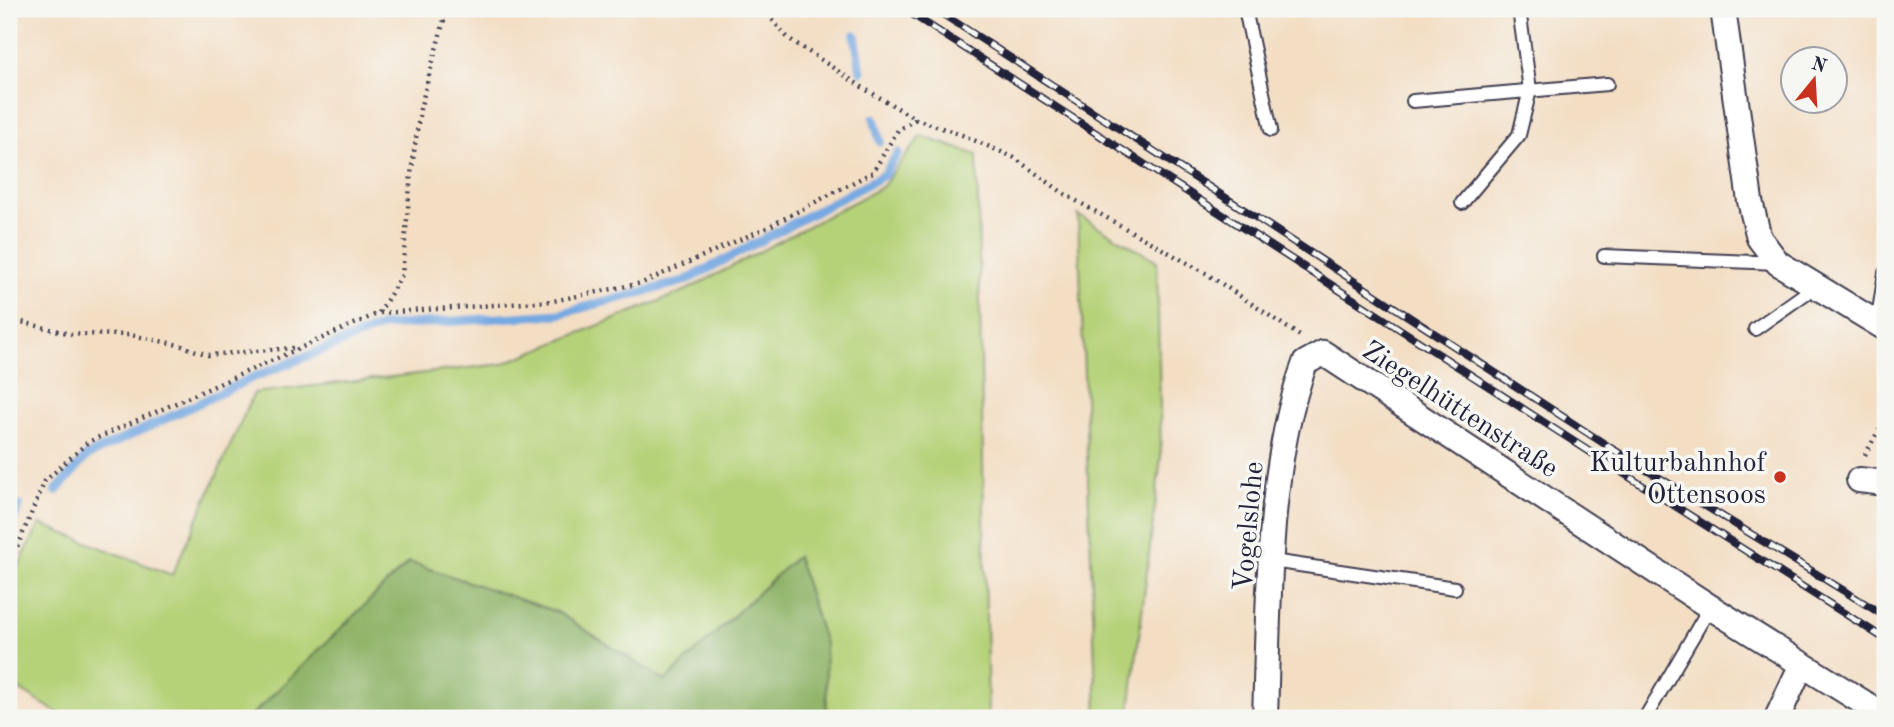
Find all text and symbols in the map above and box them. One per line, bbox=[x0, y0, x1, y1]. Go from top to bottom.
north arrow bbox=[1778, 46, 1848, 116]
text: N bbox=[1809, 55, 1829, 78]
street label: Ziegelhüttenstraße bbox=[1357, 337, 1562, 484]
place label: Kulturbahnhof Ottensoos bbox=[1589, 450, 1768, 510]
street label: Vogelslohe bbox=[1230, 460, 1270, 592]
marker: Kulturbahnhof Ottensoos bbox=[1772, 469, 1788, 485]

